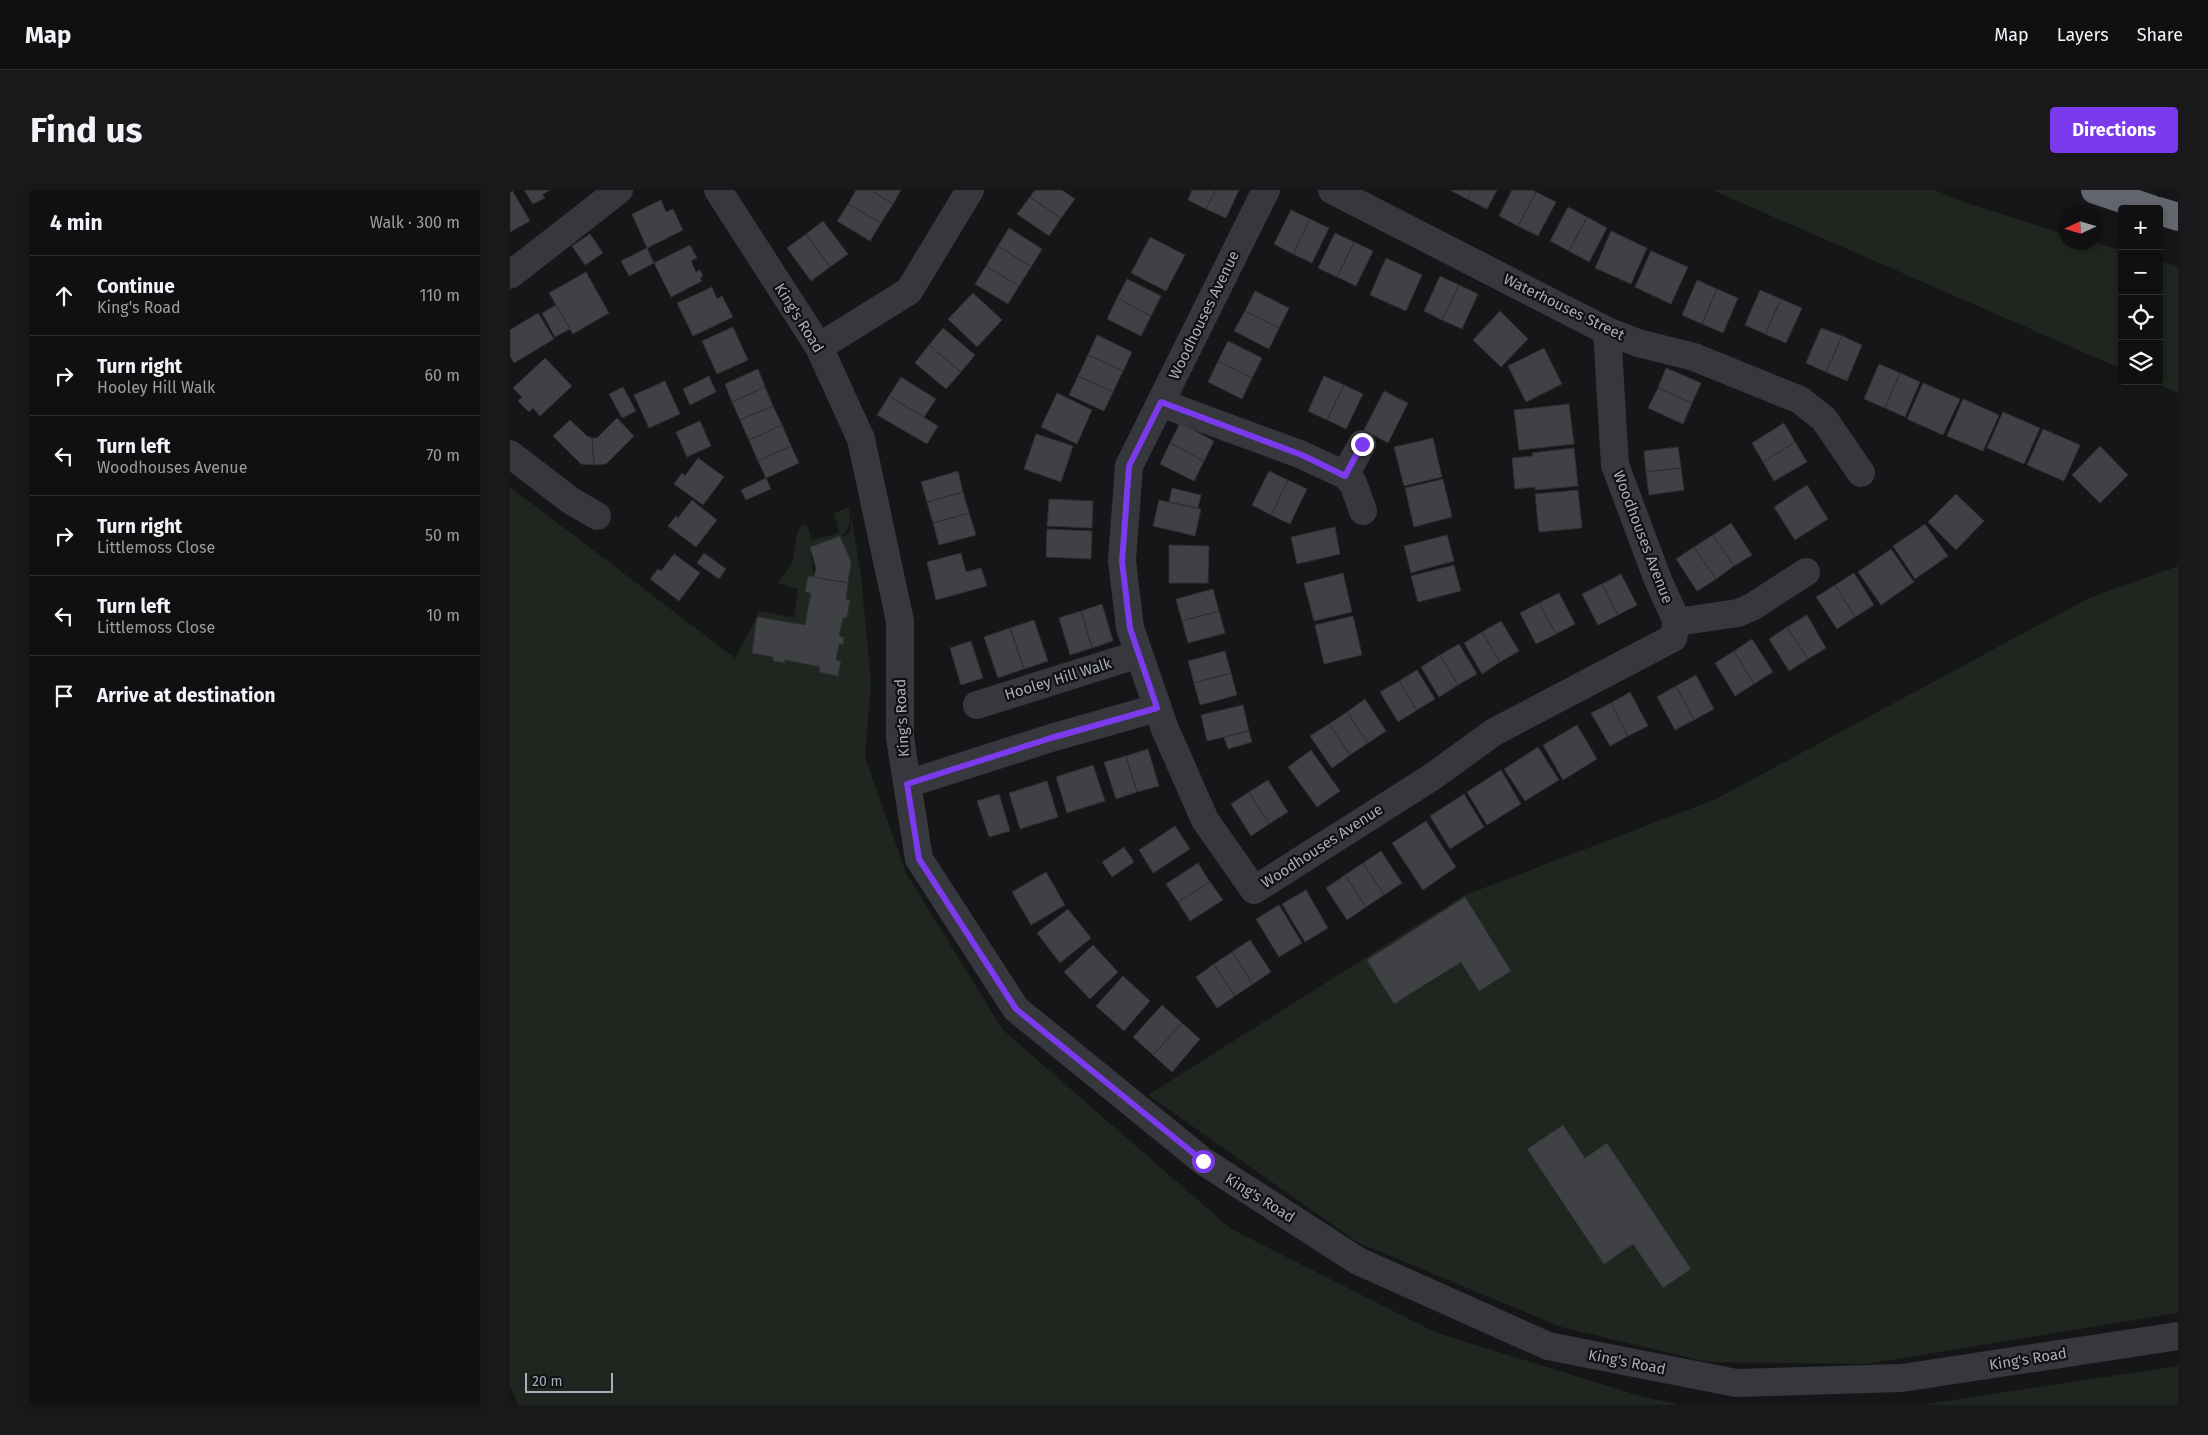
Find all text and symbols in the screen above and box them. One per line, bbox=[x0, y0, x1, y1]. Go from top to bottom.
text: Map bbox=[25, 21, 71, 49]
text: Map bbox=[1994, 24, 2029, 46]
text: Layers bbox=[2057, 24, 2109, 46]
text: Share bbox=[2137, 24, 2183, 46]
button: Directions bbox=[2050, 107, 2178, 153]
text: Find us bbox=[30, 109, 142, 151]
north arrow bbox=[2058, 205, 2103, 250]
map controls bbox=[2118, 205, 2163, 385]
button: + bbox=[2118, 205, 2163, 250]
text: 4 min bbox=[50, 210, 103, 236]
text: Walk · 300 m bbox=[370, 213, 460, 232]
street label: Woodhouses Avenue bbox=[1165, 248, 1243, 382]
button: − bbox=[2118, 250, 2163, 295]
street label: Waterhouses Street bbox=[1501, 270, 1628, 344]
text: Continue bbox=[97, 275, 175, 298]
street label: King's Road bbox=[771, 280, 827, 356]
icon: ahead bbox=[50, 282, 78, 310]
text: 110 m bbox=[419, 286, 460, 305]
button: locate bbox=[2118, 295, 2163, 340]
text: King's Road bbox=[97, 298, 181, 317]
button: layers bbox=[2118, 340, 2163, 385]
text: Turn right bbox=[97, 355, 182, 378]
icon: right bbox=[50, 362, 78, 390]
text: 60 m bbox=[425, 366, 460, 385]
text: Hooley Hill Walk bbox=[97, 378, 215, 397]
route end bbox=[1351, 433, 1374, 456]
text: Turn left bbox=[97, 435, 171, 458]
icon: left bbox=[50, 442, 78, 470]
text: 70 m bbox=[426, 446, 460, 465]
text: Woodhouses Avenue bbox=[97, 458, 247, 477]
street label: Woodhouses Avenue bbox=[1609, 468, 1677, 606]
text: Turn right bbox=[97, 515, 182, 538]
icon: right bbox=[50, 522, 78, 550]
text: 50 m bbox=[425, 526, 460, 545]
text: Littlemoss Close bbox=[97, 538, 215, 557]
text: Turn left bbox=[97, 595, 171, 618]
icon: left bbox=[50, 602, 78, 630]
text: 10 m bbox=[426, 606, 460, 625]
text: Littlemoss Close bbox=[97, 618, 215, 637]
street label: Hooley Hill Walk bbox=[1002, 654, 1114, 704]
street label: King's Road bbox=[891, 678, 913, 758]
icon: arrive bbox=[50, 682, 78, 710]
text: Arrive at destination bbox=[97, 684, 276, 707]
street label: Woodhouses Avenue bbox=[1258, 800, 1386, 892]
route start bbox=[1192, 1150, 1215, 1173]
street label: King's Road bbox=[1222, 1170, 1298, 1226]
street label: King's Road bbox=[1988, 1344, 2068, 1374]
street label: King's Road bbox=[1587, 1346, 1667, 1378]
scale bar bbox=[525, 1370, 612, 1393]
text: 20 m bbox=[532, 1373, 562, 1390]

